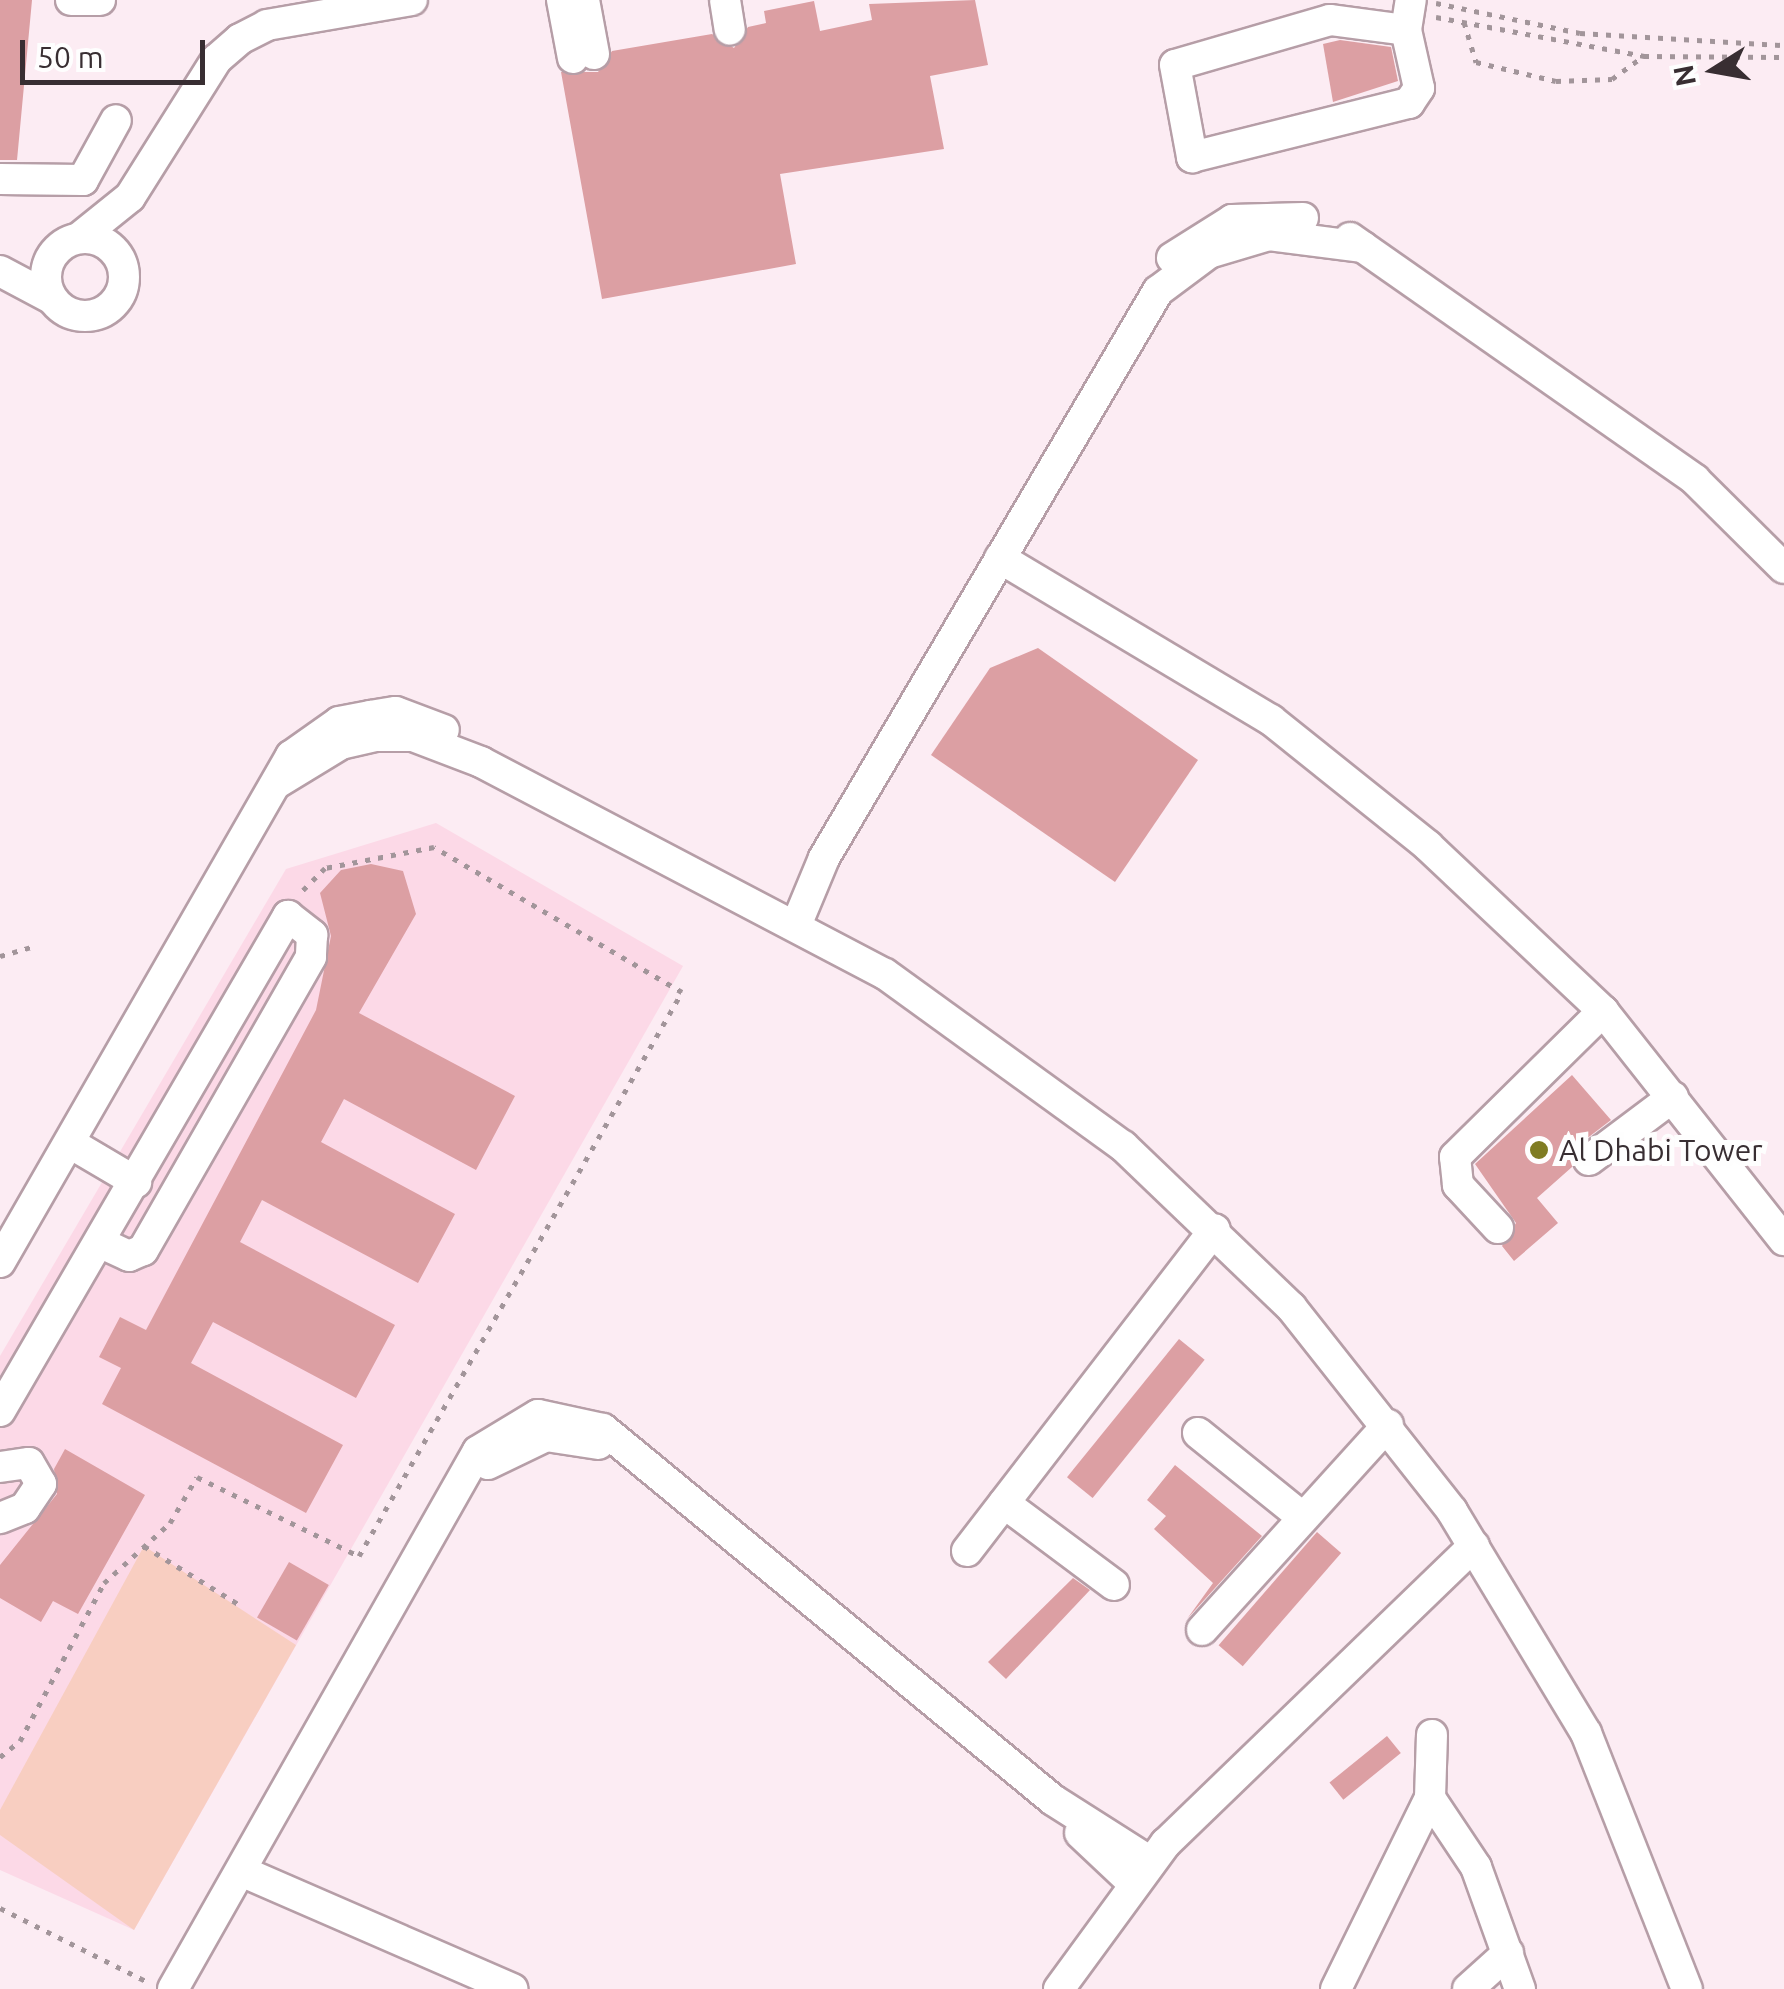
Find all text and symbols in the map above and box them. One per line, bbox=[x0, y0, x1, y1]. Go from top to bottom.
scale bar bbox=[25, 20, 210, 82]
north arrow bbox=[1664, 20, 1764, 120]
text: 50 m bbox=[37, 40, 104, 74]
text: N bbox=[1667, 63, 1701, 89]
place label: Al Dhabi Tower bbox=[1559, 1132, 1763, 1168]
marker: Al Dhabi Tower bbox=[1528, 1139, 1550, 1161]

